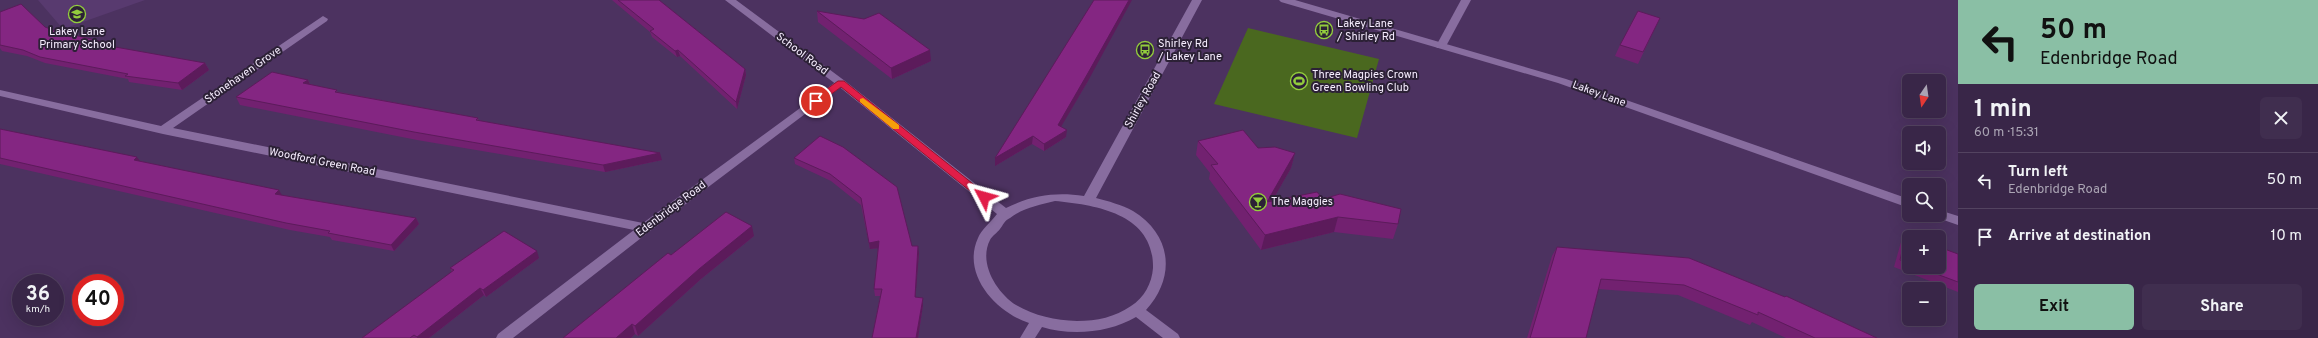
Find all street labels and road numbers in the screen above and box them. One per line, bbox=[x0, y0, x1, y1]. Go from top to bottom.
street label: School Road bbox=[773, 30, 831, 78]
street label: Stonehaven Grove bbox=[202, 43, 284, 107]
street label: Shirley Road bbox=[1122, 69, 1164, 131]
street label: Lakey Lane bbox=[1570, 78, 1628, 110]
street label: Woodford Green Road bbox=[268, 145, 376, 179]
street label: Edenbridge Road bbox=[633, 178, 709, 240]

